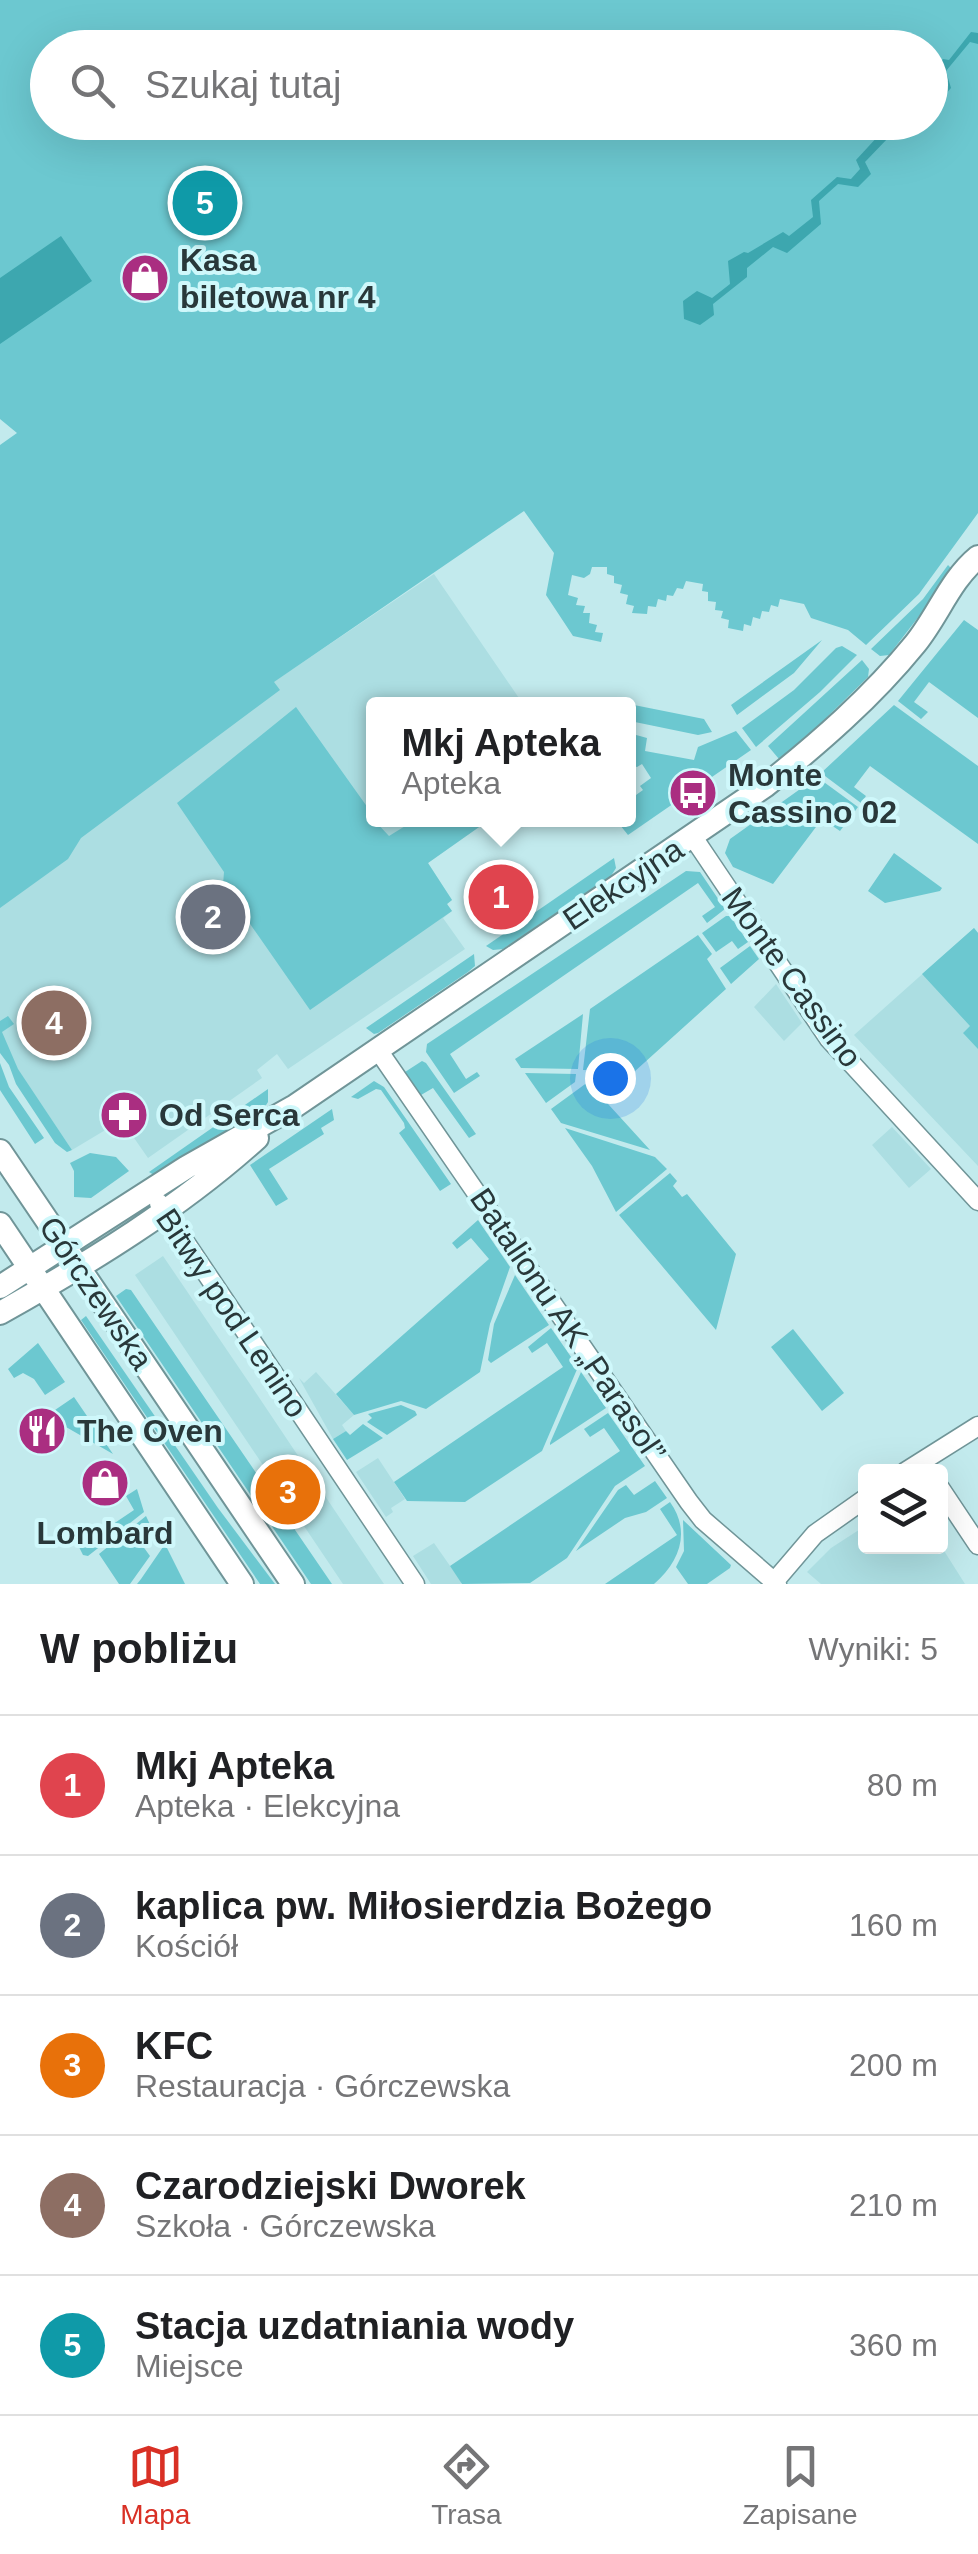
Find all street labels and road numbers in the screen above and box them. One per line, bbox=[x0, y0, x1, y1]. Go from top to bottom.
street label: Elekcyjna bbox=[556, 831, 690, 937]
street label: Monte Cassino bbox=[715, 880, 869, 1074]
street label: Batalionu AK „Parasol” bbox=[463, 1181, 673, 1469]
street label: Bitwy pod Lenino bbox=[149, 1202, 315, 1424]
street label: Górczewska bbox=[32, 1210, 160, 1376]

